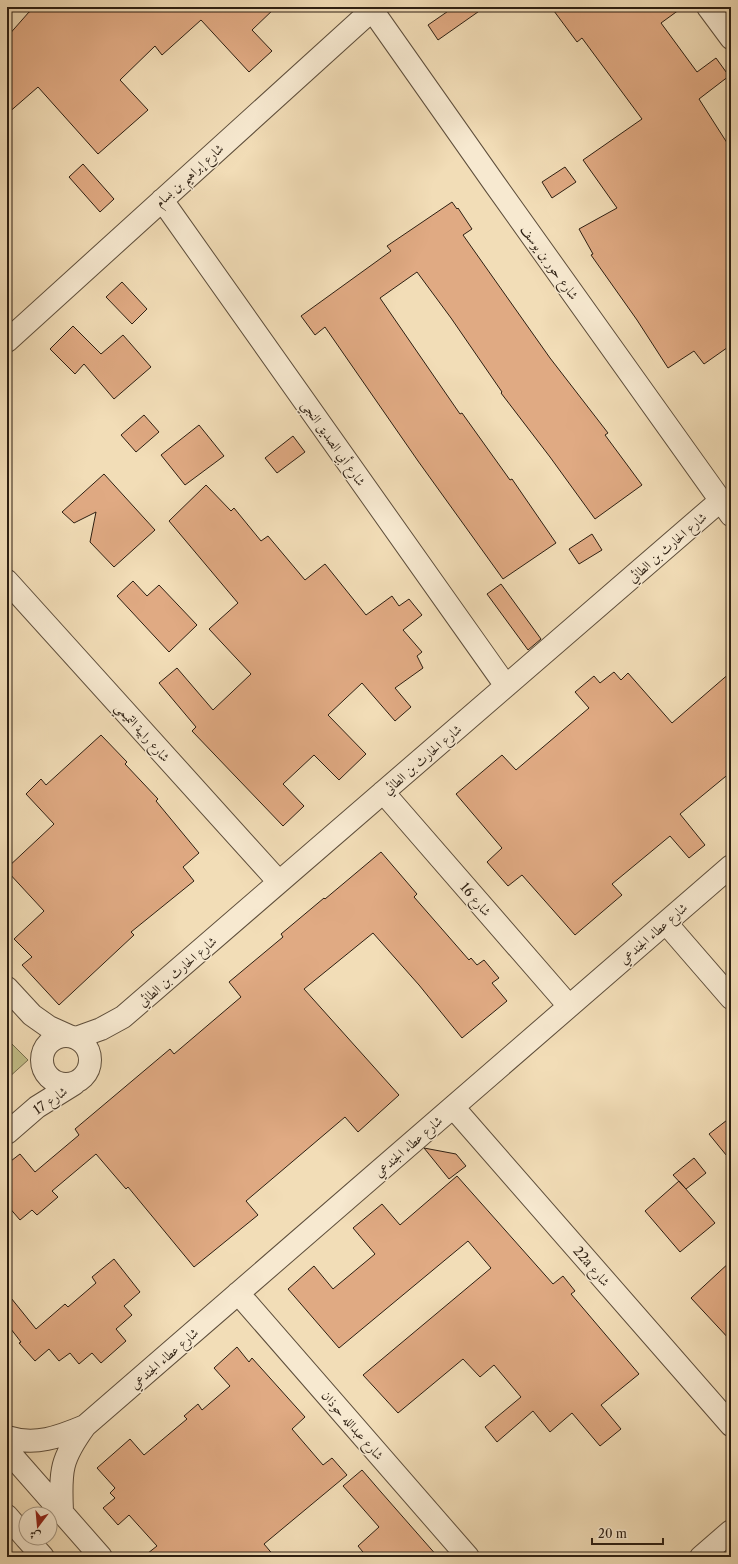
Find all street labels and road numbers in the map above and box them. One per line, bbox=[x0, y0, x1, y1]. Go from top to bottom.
street label: شارع إبراهيم بن بسام bbox=[151, 140, 231, 214]
street label: شارع حور بن يوسف bbox=[514, 222, 582, 305]
street label: شارع أبي الصديق النجي bbox=[295, 397, 369, 492]
street label: شارع الحارث بن الطائي bbox=[625, 509, 712, 588]
street label: شارع رابية التميمي bbox=[109, 699, 174, 768]
street label: شارع الحارث بن الطائي bbox=[380, 721, 467, 800]
street label: شارع 16 bbox=[454, 879, 495, 922]
street label: شارع عطاء الجندعي bbox=[616, 899, 693, 970]
street label: شارع الحارث بن الطائي bbox=[135, 933, 222, 1012]
street label: شارع 17 bbox=[30, 1083, 72, 1121]
street label: شارع عطاء الجندعي bbox=[371, 1112, 448, 1183]
street label: 22a شارع bbox=[567, 1243, 614, 1292]
street label: شارع عطاء الجندعي bbox=[127, 1324, 204, 1395]
street label: شارع عبدالله حوذان bbox=[316, 1387, 387, 1466]

